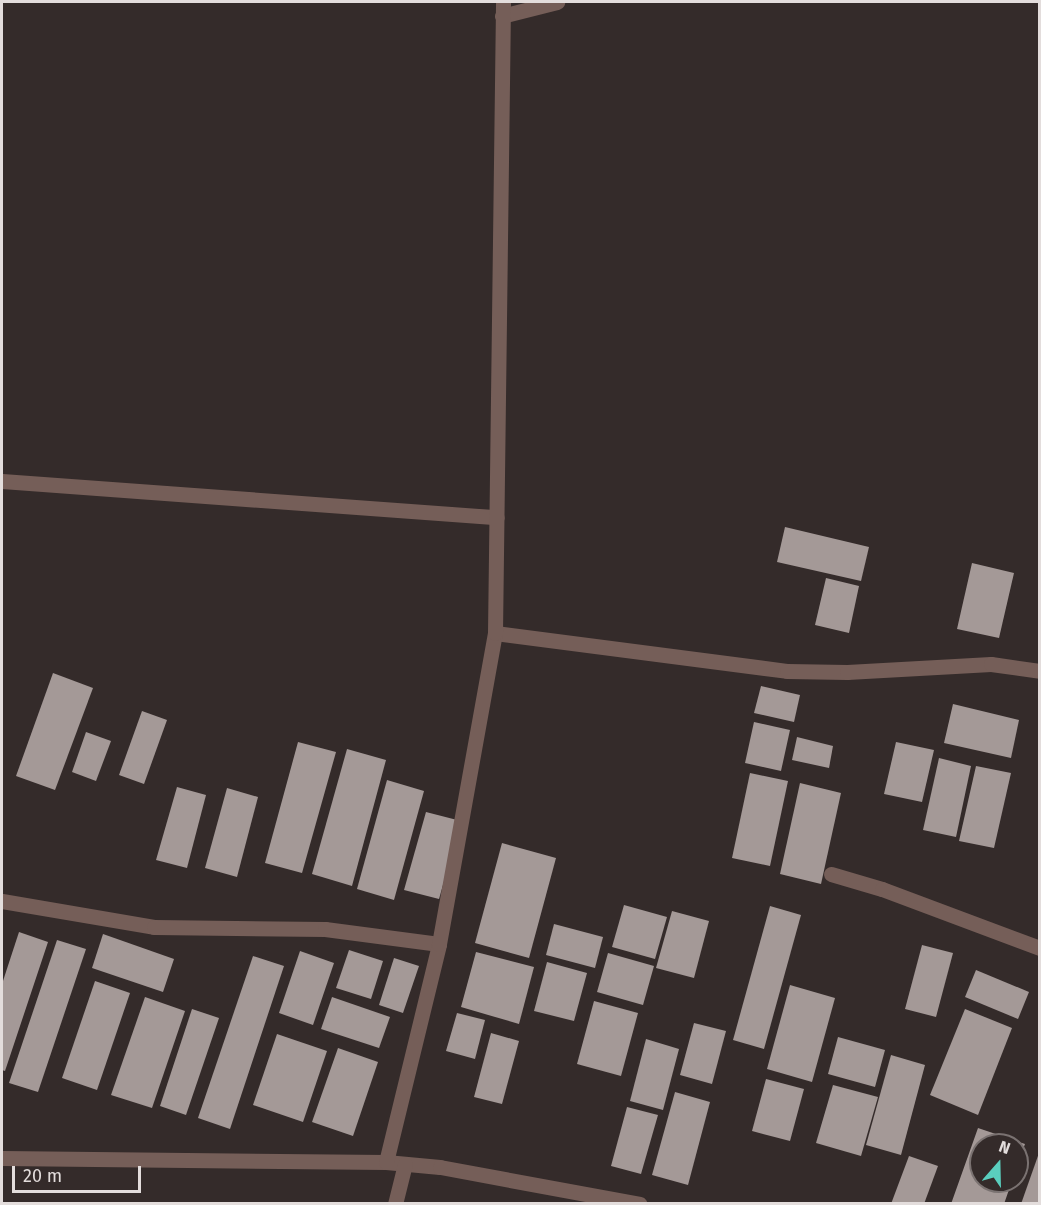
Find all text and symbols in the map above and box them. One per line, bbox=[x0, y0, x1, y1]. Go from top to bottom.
north arrow bbox=[969, 1133, 1029, 1193]
text: N bbox=[996, 1137, 1013, 1158]
scale bar bbox=[15, 1154, 144, 1192]
text: 20 m bbox=[23, 1165, 62, 1187]

